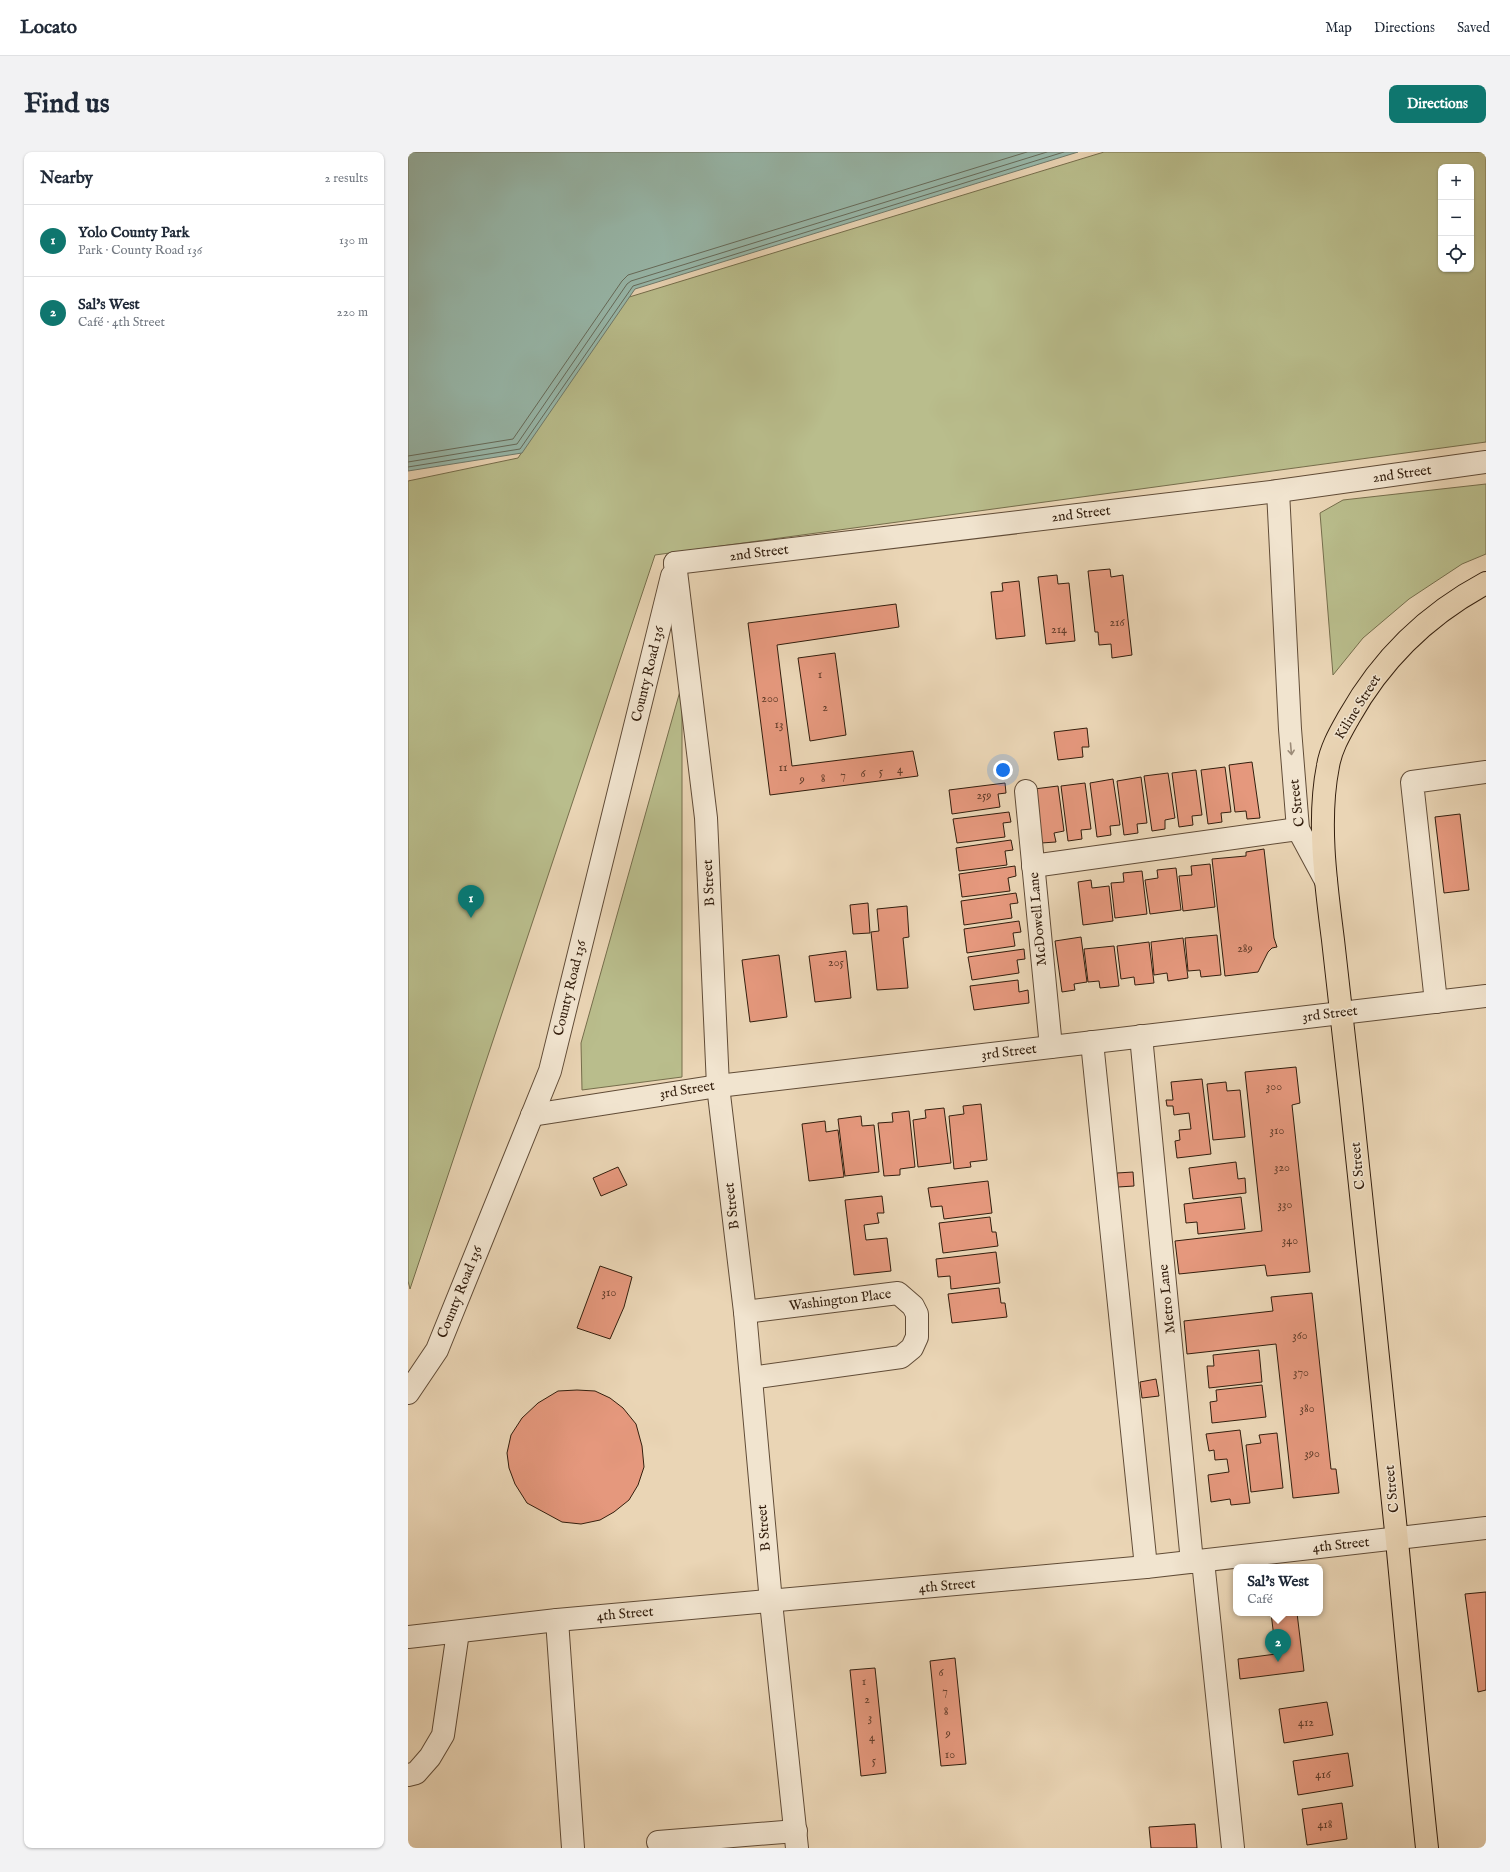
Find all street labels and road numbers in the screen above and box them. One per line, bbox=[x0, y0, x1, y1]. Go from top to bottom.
street label: 2nd Street bbox=[1371, 461, 1433, 487]
street label: 2nd Street bbox=[1050, 501, 1112, 527]
street label: 2nd Street bbox=[728, 540, 790, 566]
street label: County Road 136 bbox=[627, 623, 669, 724]
street label: Kiline Street bbox=[1331, 671, 1385, 743]
street label: C Street bbox=[1285, 778, 1309, 828]
street label: B Street bbox=[699, 859, 719, 907]
street label: McDowell Lane bbox=[1025, 871, 1051, 967]
street label: County Road 136 bbox=[549, 937, 591, 1038]
street label: 3rd Street bbox=[1301, 1002, 1359, 1026]
street label: 3rd Street bbox=[980, 1040, 1038, 1064]
street label: 3rd Street bbox=[658, 1077, 716, 1103]
street label: C Street bbox=[1347, 1141, 1369, 1191]
street label: B Street bbox=[720, 1181, 744, 1230]
street label: County Road 136 bbox=[433, 1242, 487, 1341]
street label: Metro Lane bbox=[1154, 1263, 1180, 1335]
street label: Washington Place bbox=[788, 1285, 893, 1315]
street label: C Street bbox=[1381, 1464, 1403, 1514]
street label: B Street bbox=[753, 1504, 775, 1552]
street label: 4th Street bbox=[1312, 1533, 1370, 1557]
street label: 4th Street bbox=[918, 1575, 976, 1597]
street label: 4th Street bbox=[596, 1603, 654, 1625]

